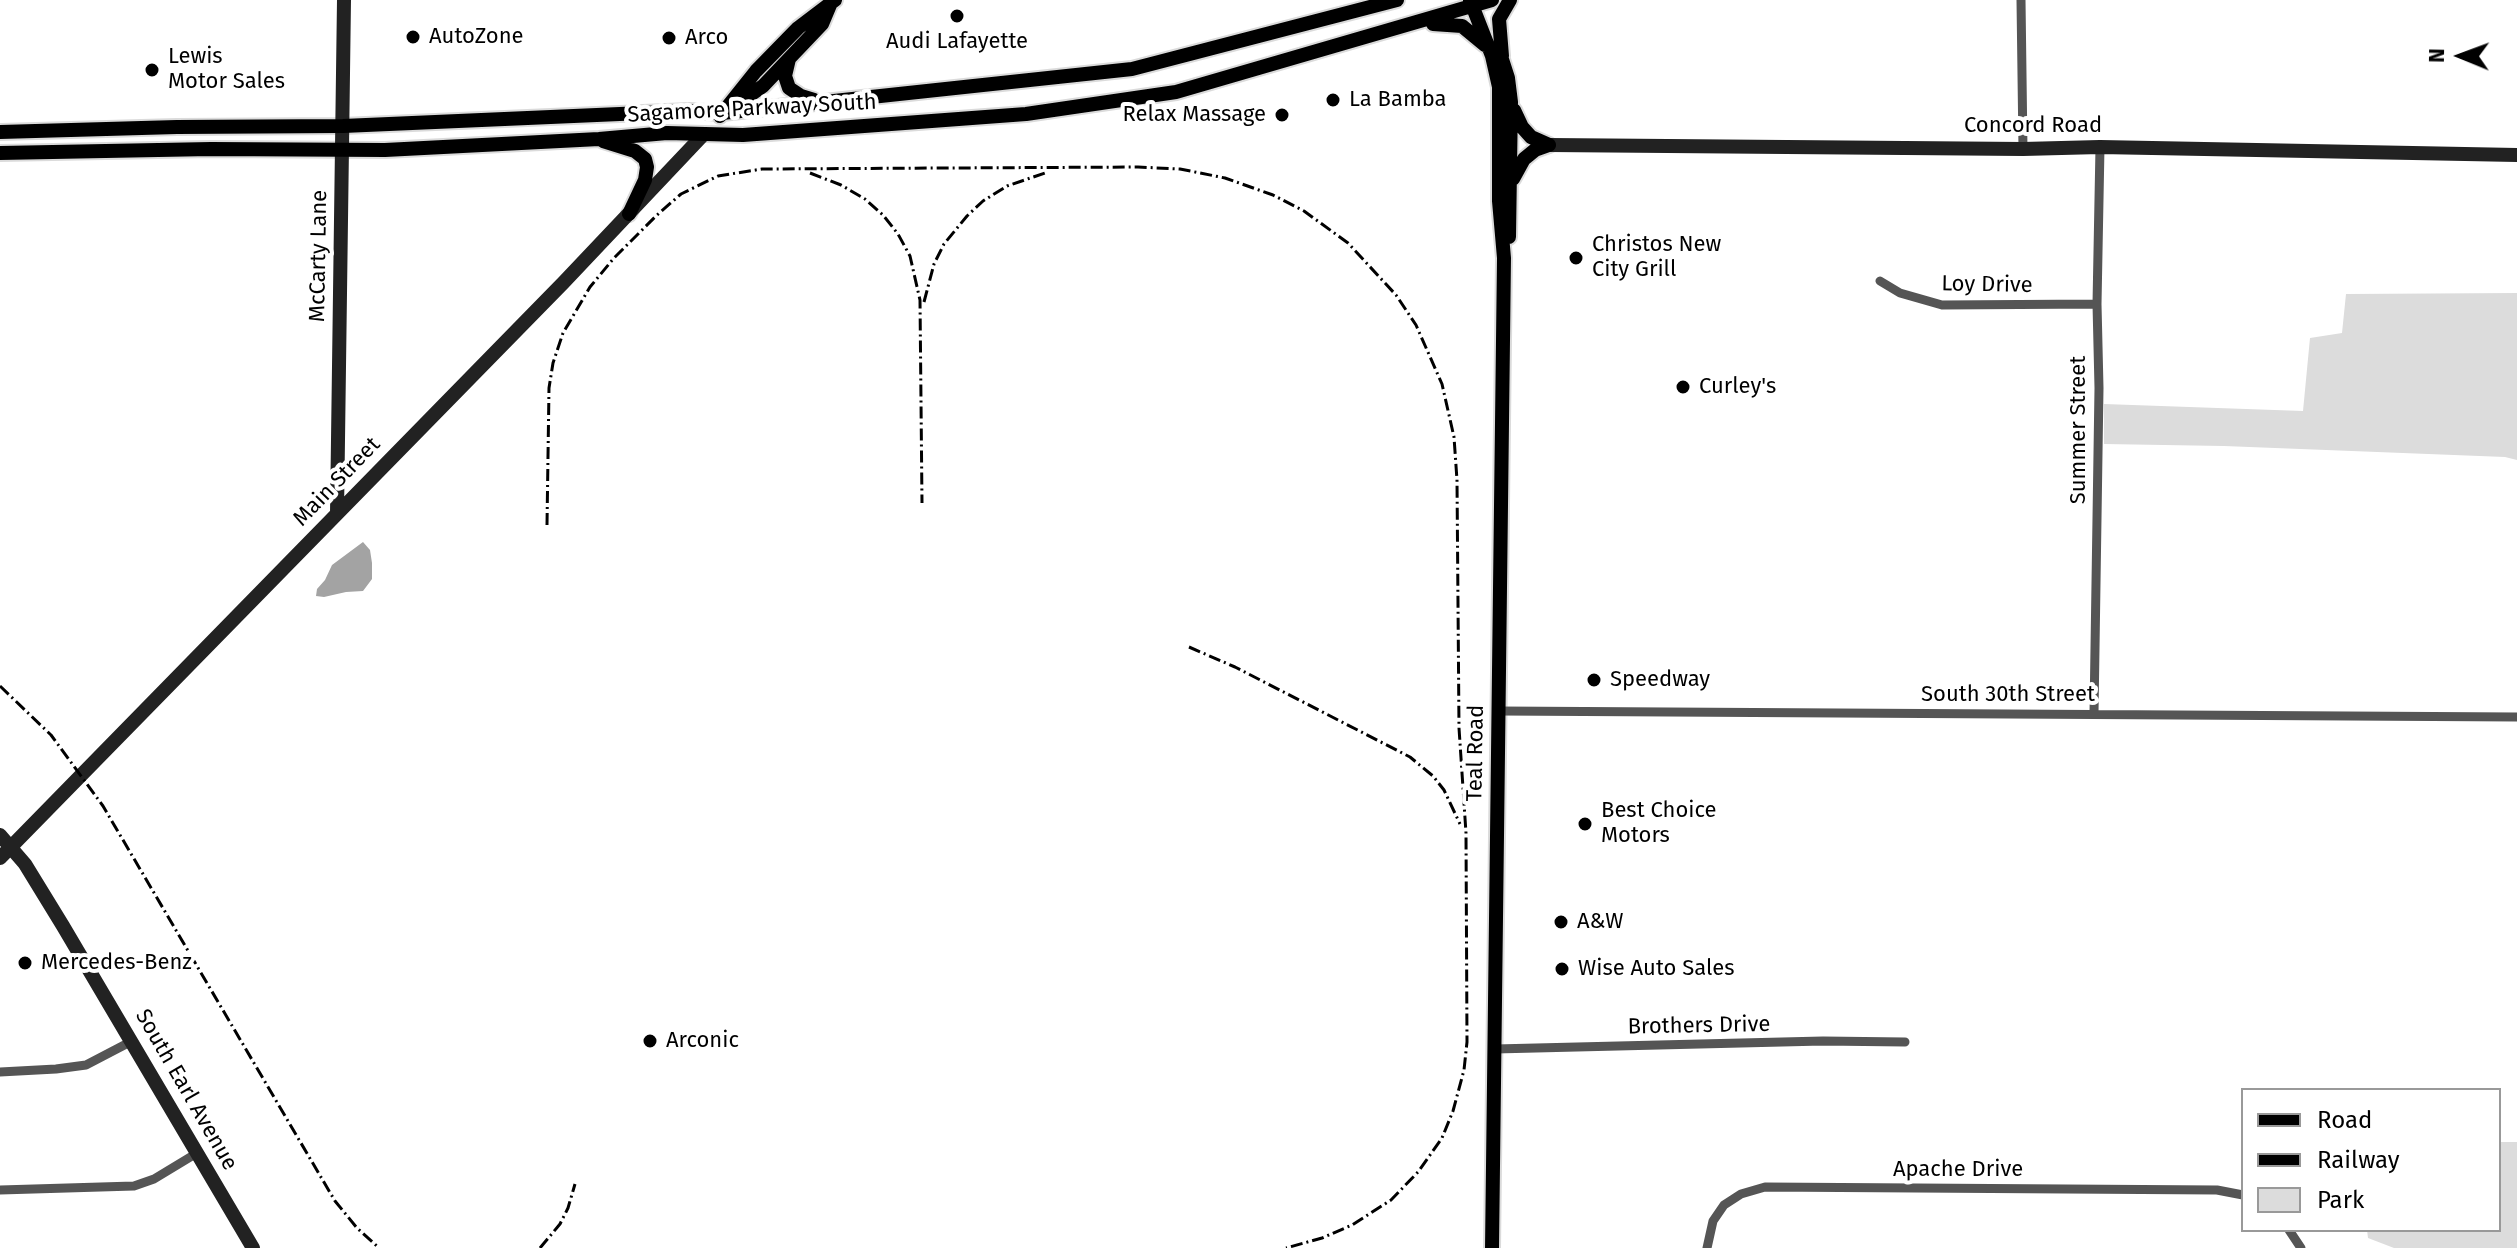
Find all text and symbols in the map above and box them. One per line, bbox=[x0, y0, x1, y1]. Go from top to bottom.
marker: Audi Lafayette bbox=[948, 7, 966, 25]
north arrow bbox=[2421, 16, 2501, 96]
place label: AutoZone bbox=[429, 24, 524, 50]
place label: Arco bbox=[685, 25, 728, 51]
marker: AutoZone bbox=[404, 28, 422, 46]
marker: Arco bbox=[660, 29, 678, 47]
place label: Audi Lafayette bbox=[886, 29, 1028, 55]
place label: Lewis Motor Sales bbox=[168, 44, 285, 96]
text: N bbox=[2423, 48, 2450, 63]
marker: Lewis Motor Sales bbox=[143, 61, 161, 79]
place label: La Bamba bbox=[1349, 87, 1447, 113]
street label: Sagamore Parkway South bbox=[627, 89, 877, 129]
marker: La Bamba bbox=[1324, 91, 1342, 109]
place label: Relax Massage bbox=[1122, 102, 1266, 128]
marker: Relax Massage bbox=[1273, 106, 1291, 124]
street label: Concord Road bbox=[1964, 113, 2102, 139]
street label: McCarty Lane bbox=[305, 190, 333, 322]
place label: Christos New City Grill bbox=[1592, 232, 1721, 284]
marker: Christos New City Grill bbox=[1567, 249, 1585, 267]
street label: Loy Drive bbox=[1941, 271, 2033, 299]
street label: Summer Street bbox=[2066, 356, 2092, 504]
place label: Curley's bbox=[1699, 374, 1776, 400]
marker: Curley's bbox=[1674, 378, 1692, 396]
street label: Main Street bbox=[288, 432, 386, 532]
place label: Speedway bbox=[1610, 667, 1710, 693]
marker: Speedway bbox=[1585, 671, 1603, 689]
street label: South 30th Street bbox=[1921, 682, 2095, 708]
street label: Teal Road bbox=[1462, 704, 1490, 802]
place label: Best Choice Motors bbox=[1601, 798, 1717, 850]
marker: Best Choice Motors bbox=[1576, 815, 1594, 833]
place label: A&W bbox=[1577, 909, 1624, 935]
marker: A&W bbox=[1552, 913, 1570, 931]
place label: Mercedes-Benz bbox=[41, 950, 192, 976]
marker: Mercedes-Benz bbox=[16, 954, 34, 972]
place label: Wise Auto Sales bbox=[1578, 956, 1735, 982]
marker: Wise Auto Sales bbox=[1553, 960, 1571, 978]
street label: South Earl Avenue bbox=[129, 1005, 243, 1175]
street label: Brothers Drive bbox=[1627, 1012, 1771, 1040]
place label: Arconic bbox=[666, 1028, 739, 1054]
marker: Arconic bbox=[641, 1032, 659, 1050]
legend bbox=[2241, 1088, 2501, 1232]
text: Road bbox=[2317, 1106, 2372, 1134]
text: Railway bbox=[2317, 1146, 2400, 1174]
street label: Apache Drive bbox=[1893, 1157, 2023, 1183]
text: Park bbox=[2317, 1186, 2364, 1214]

